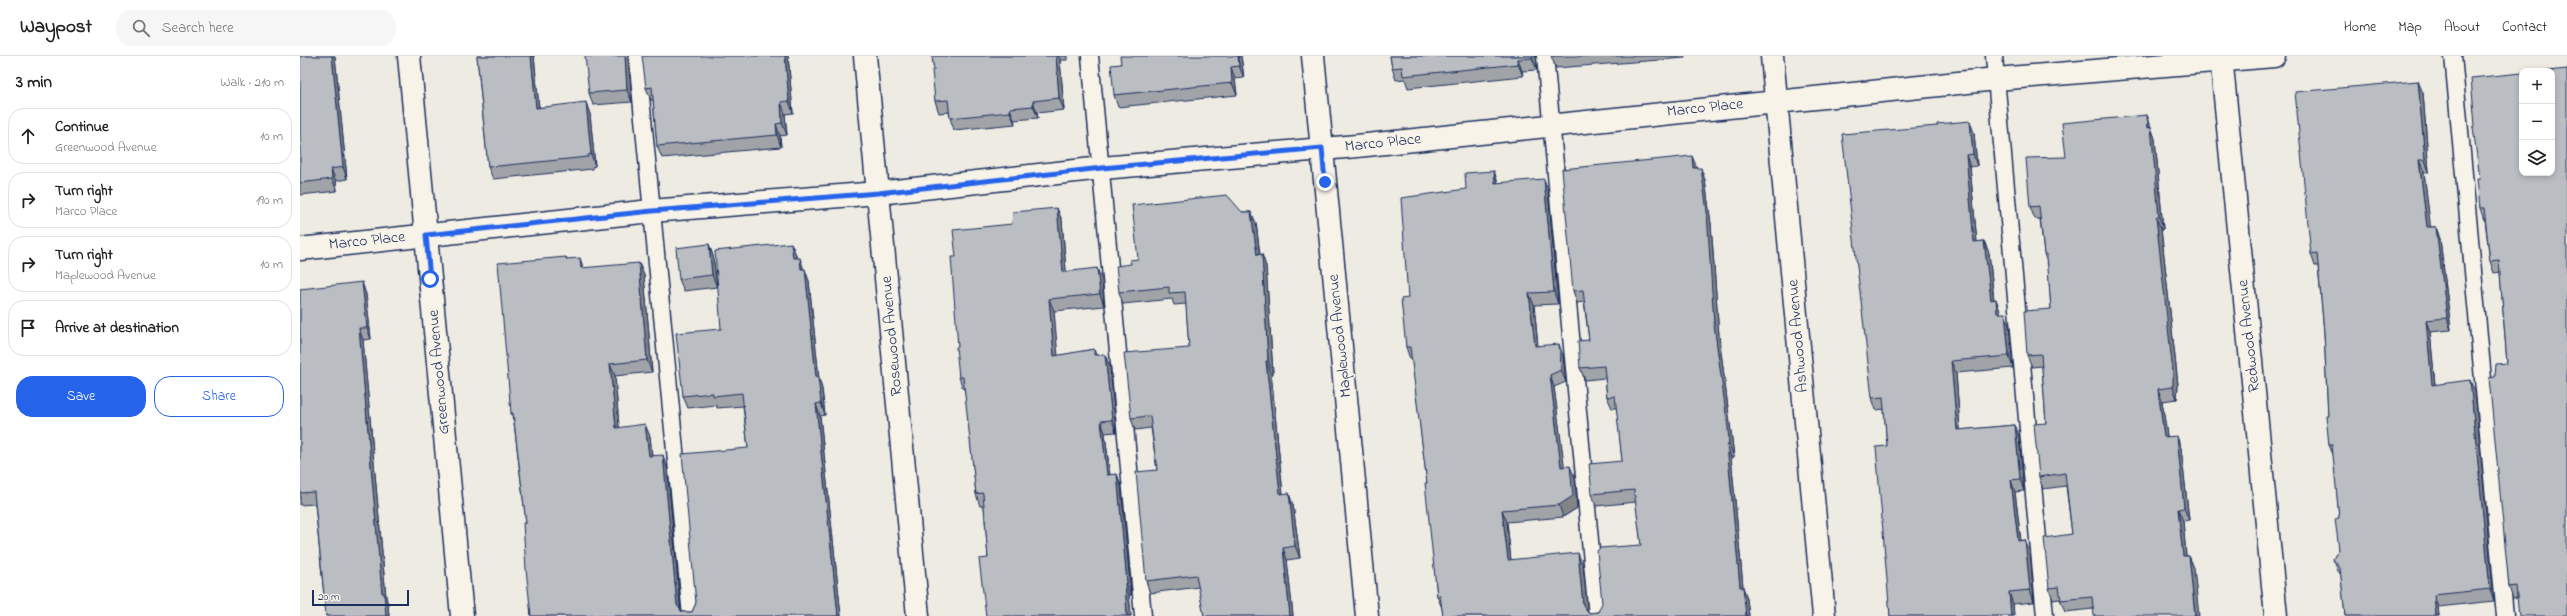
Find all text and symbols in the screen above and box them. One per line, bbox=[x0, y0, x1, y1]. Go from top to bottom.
search box bbox=[116, 10, 396, 46]
text: Waypost bbox=[20, 14, 92, 41]
icon: search bbox=[130, 17, 152, 39]
text: Search here bbox=[162, 17, 234, 39]
text: Home bbox=[2344, 17, 2376, 38]
text: Map bbox=[2398, 17, 2422, 38]
text: About bbox=[2444, 17, 2480, 38]
text: Contact bbox=[2502, 17, 2547, 38]
map controls bbox=[2519, 68, 2555, 176]
button: + bbox=[2519, 68, 2555, 104]
text: 3 min bbox=[16, 70, 52, 95]
text: Walk · 210 m bbox=[220, 73, 284, 92]
street label: Marco Place bbox=[1666, 92, 1745, 124]
button: − bbox=[2519, 104, 2555, 140]
text: Continue bbox=[55, 116, 109, 138]
icon: ahead bbox=[17, 125, 39, 147]
text: 10 m bbox=[260, 127, 283, 146]
street label: Marco Place bbox=[1344, 127, 1423, 159]
text: Greenwood Avenue bbox=[55, 138, 157, 157]
button: layers bbox=[2519, 140, 2555, 176]
route end bbox=[1316, 173, 1334, 191]
text: Turn right bbox=[55, 180, 113, 202]
icon: right bbox=[17, 189, 39, 211]
text: 190 m bbox=[256, 191, 283, 210]
text: Marco Place bbox=[55, 202, 117, 221]
street label: Marco Place bbox=[328, 225, 407, 257]
text: Turn right bbox=[55, 244, 113, 266]
icon: right bbox=[17, 253, 39, 275]
text: 10 m bbox=[260, 255, 283, 274]
text: Maplewood Avenue bbox=[55, 266, 156, 285]
route start bbox=[421, 270, 439, 288]
street label: Maplewood Avenue bbox=[1321, 272, 1358, 399]
street label: Rosewood Avenue bbox=[875, 274, 909, 397]
street label: Ashwood Avenue bbox=[1781, 278, 1815, 394]
street label: Redwood Avenue bbox=[2231, 278, 2267, 393]
street label: Greenwood Avenue bbox=[422, 308, 456, 435]
icon: arrive bbox=[17, 317, 39, 339]
text: Arrive at destination bbox=[55, 317, 179, 339]
button: Save bbox=[16, 376, 146, 417]
button: Share bbox=[154, 376, 284, 417]
scale bar bbox=[312, 588, 409, 607]
text: 20 m bbox=[318, 589, 340, 605]

